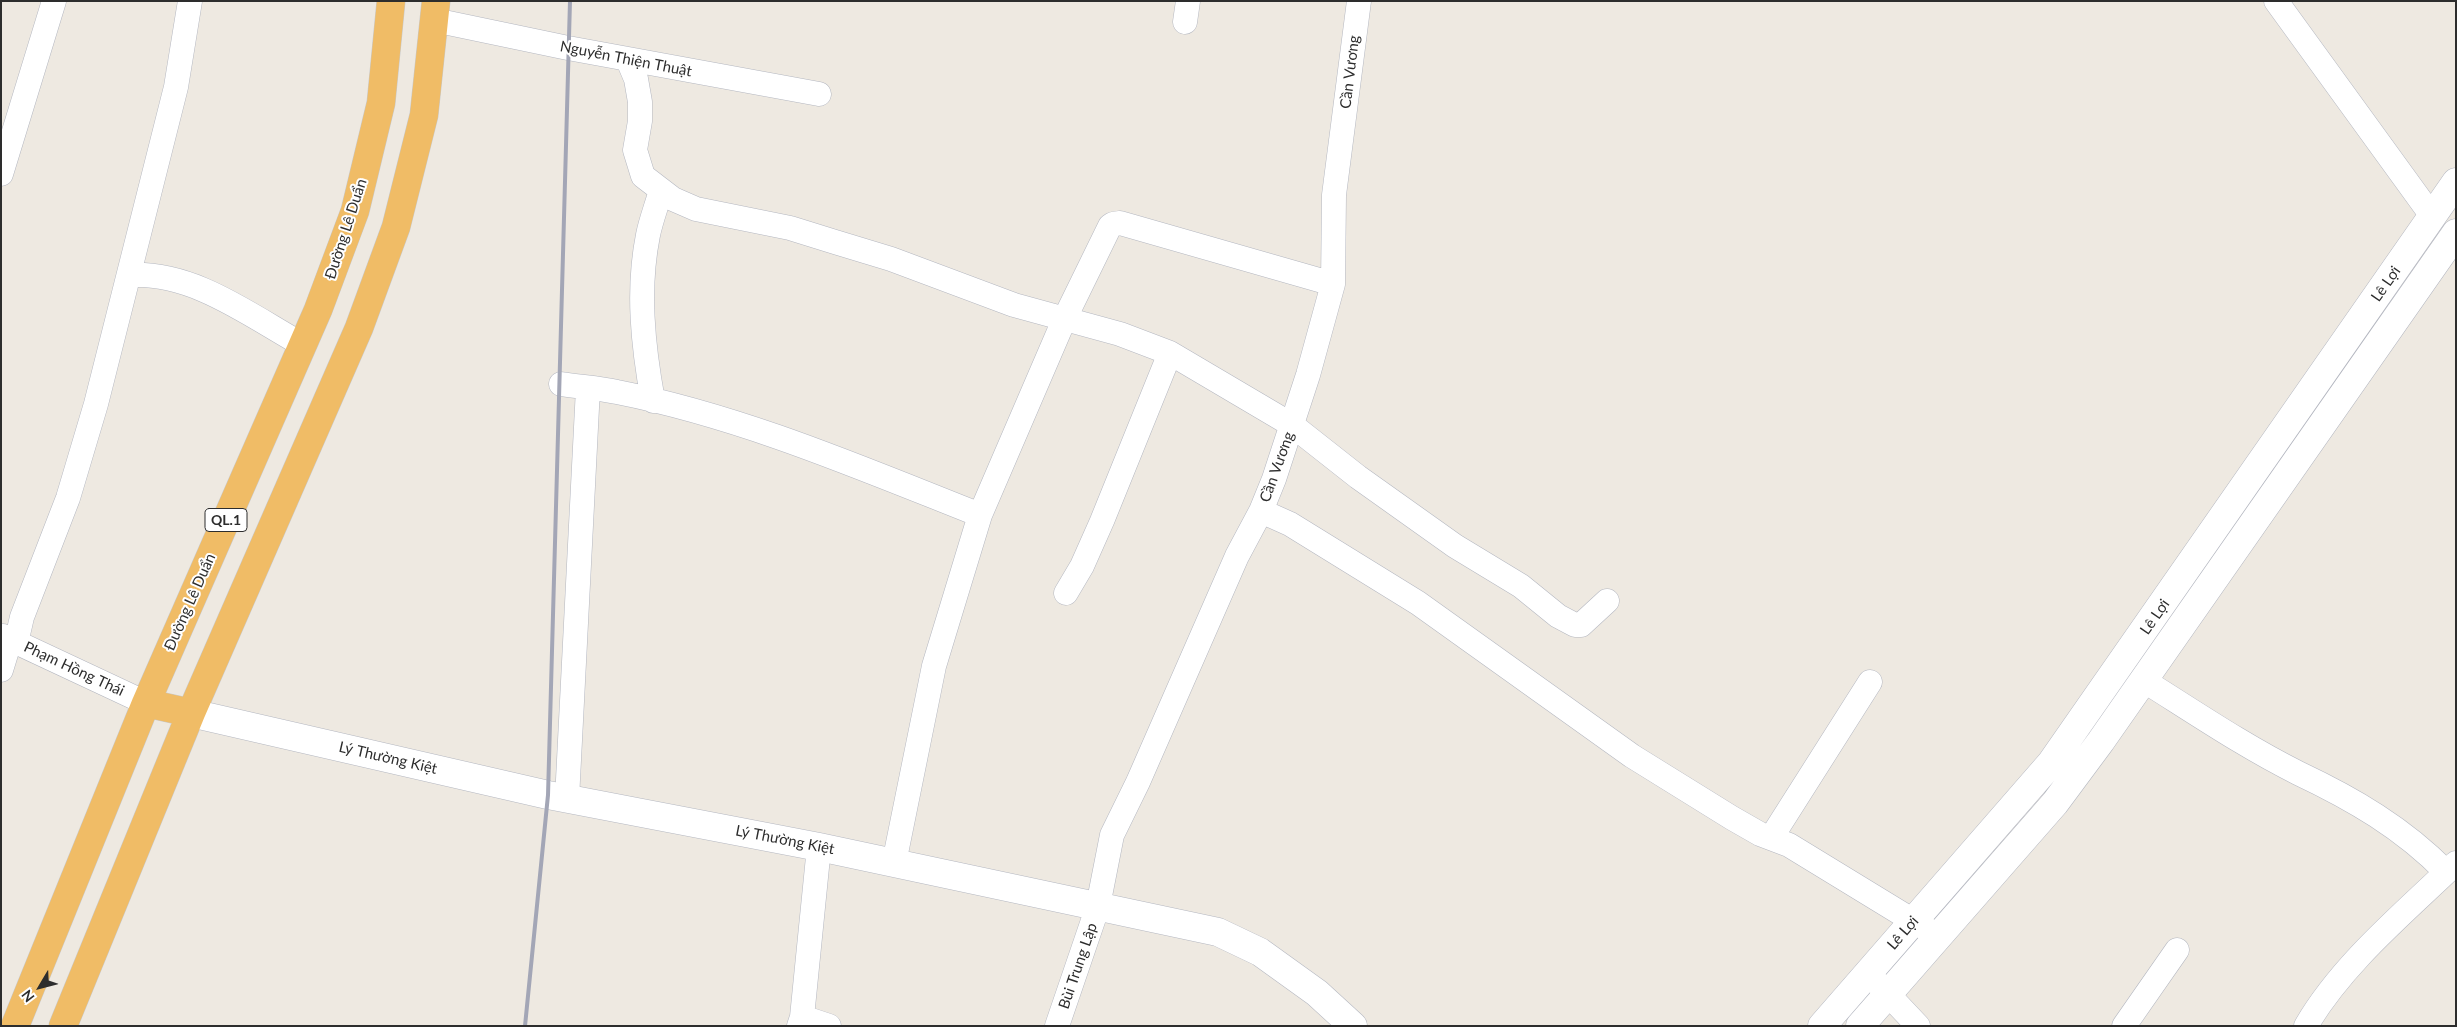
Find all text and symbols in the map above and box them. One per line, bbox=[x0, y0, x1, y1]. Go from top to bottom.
street label: Cần Vương bbox=[1337, 34, 1363, 110]
street label: Nguyễn Thiện Thuật bbox=[558, 37, 694, 81]
street label: Đường Lê Duẩn bbox=[321, 177, 371, 281]
street label: Lê Lợi bbox=[2367, 263, 2405, 305]
street label: Cần Vương bbox=[1256, 429, 1298, 505]
road number: QL.1 bbox=[205, 508, 247, 532]
street label: Đường Lê Duẩn bbox=[161, 551, 219, 653]
street label: Lê Lợi bbox=[2136, 596, 2174, 638]
street label: Phạm Hồng Thái bbox=[21, 638, 127, 700]
street label: Lý Thường Kiệt bbox=[337, 738, 439, 778]
street label: Lý Thường Kiệt bbox=[734, 822, 836, 858]
street label: Lê Lợi bbox=[1883, 912, 1923, 954]
street label: Bùi Trung Lập bbox=[1055, 921, 1101, 1011]
north arrow bbox=[15, 962, 65, 1012]
text: N bbox=[18, 987, 38, 1006]

